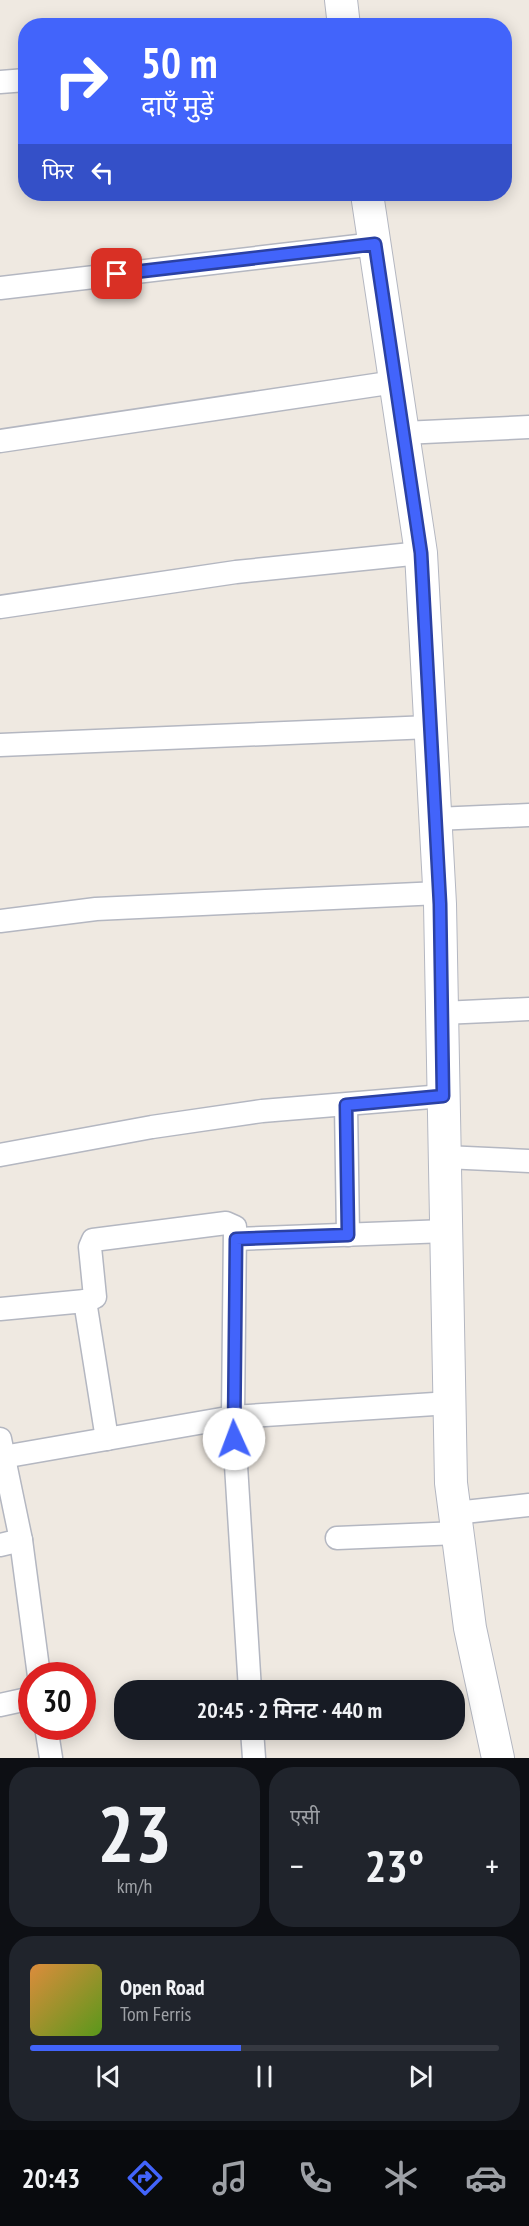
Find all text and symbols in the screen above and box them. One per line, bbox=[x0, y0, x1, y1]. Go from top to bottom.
text: 50 m bbox=[141, 35, 218, 90]
icon: right bbox=[42, 42, 120, 120]
text: दाएँ मुड़ें bbox=[141, 88, 214, 122]
icon: left bbox=[86, 156, 119, 189]
text: फिर bbox=[42, 157, 74, 185]
pin bbox=[91, 248, 142, 299]
icon: arrive bbox=[100, 257, 133, 290]
position arrow bbox=[202, 1407, 266, 1471]
speed limit sign: 30 bbox=[18, 1662, 96, 1740]
text: 20:45 · 2 मिनट · 440 m bbox=[197, 1696, 382, 1724]
text: 23 bbox=[97, 1783, 172, 1884]
text: एसी bbox=[290, 1804, 320, 1830]
text: 23° bbox=[365, 1836, 424, 1894]
text: − bbox=[290, 1844, 304, 1887]
text: + bbox=[485, 1844, 499, 1887]
text: km/h bbox=[117, 1873, 152, 1899]
text: Open Road bbox=[120, 1973, 205, 2001]
text: Tom Ferris bbox=[120, 2001, 191, 2027]
icon: previous bbox=[92, 2060, 125, 2093]
icon: pause bbox=[248, 2060, 281, 2093]
icon: next bbox=[404, 2060, 437, 2093]
icon: directions bbox=[124, 2157, 166, 2199]
icon: music bbox=[209, 2157, 251, 2199]
icon: phone bbox=[294, 2157, 336, 2199]
icon: climate bbox=[380, 2157, 422, 2199]
icon: car bbox=[465, 2157, 507, 2199]
text: 20:43 bbox=[22, 2161, 80, 2195]

